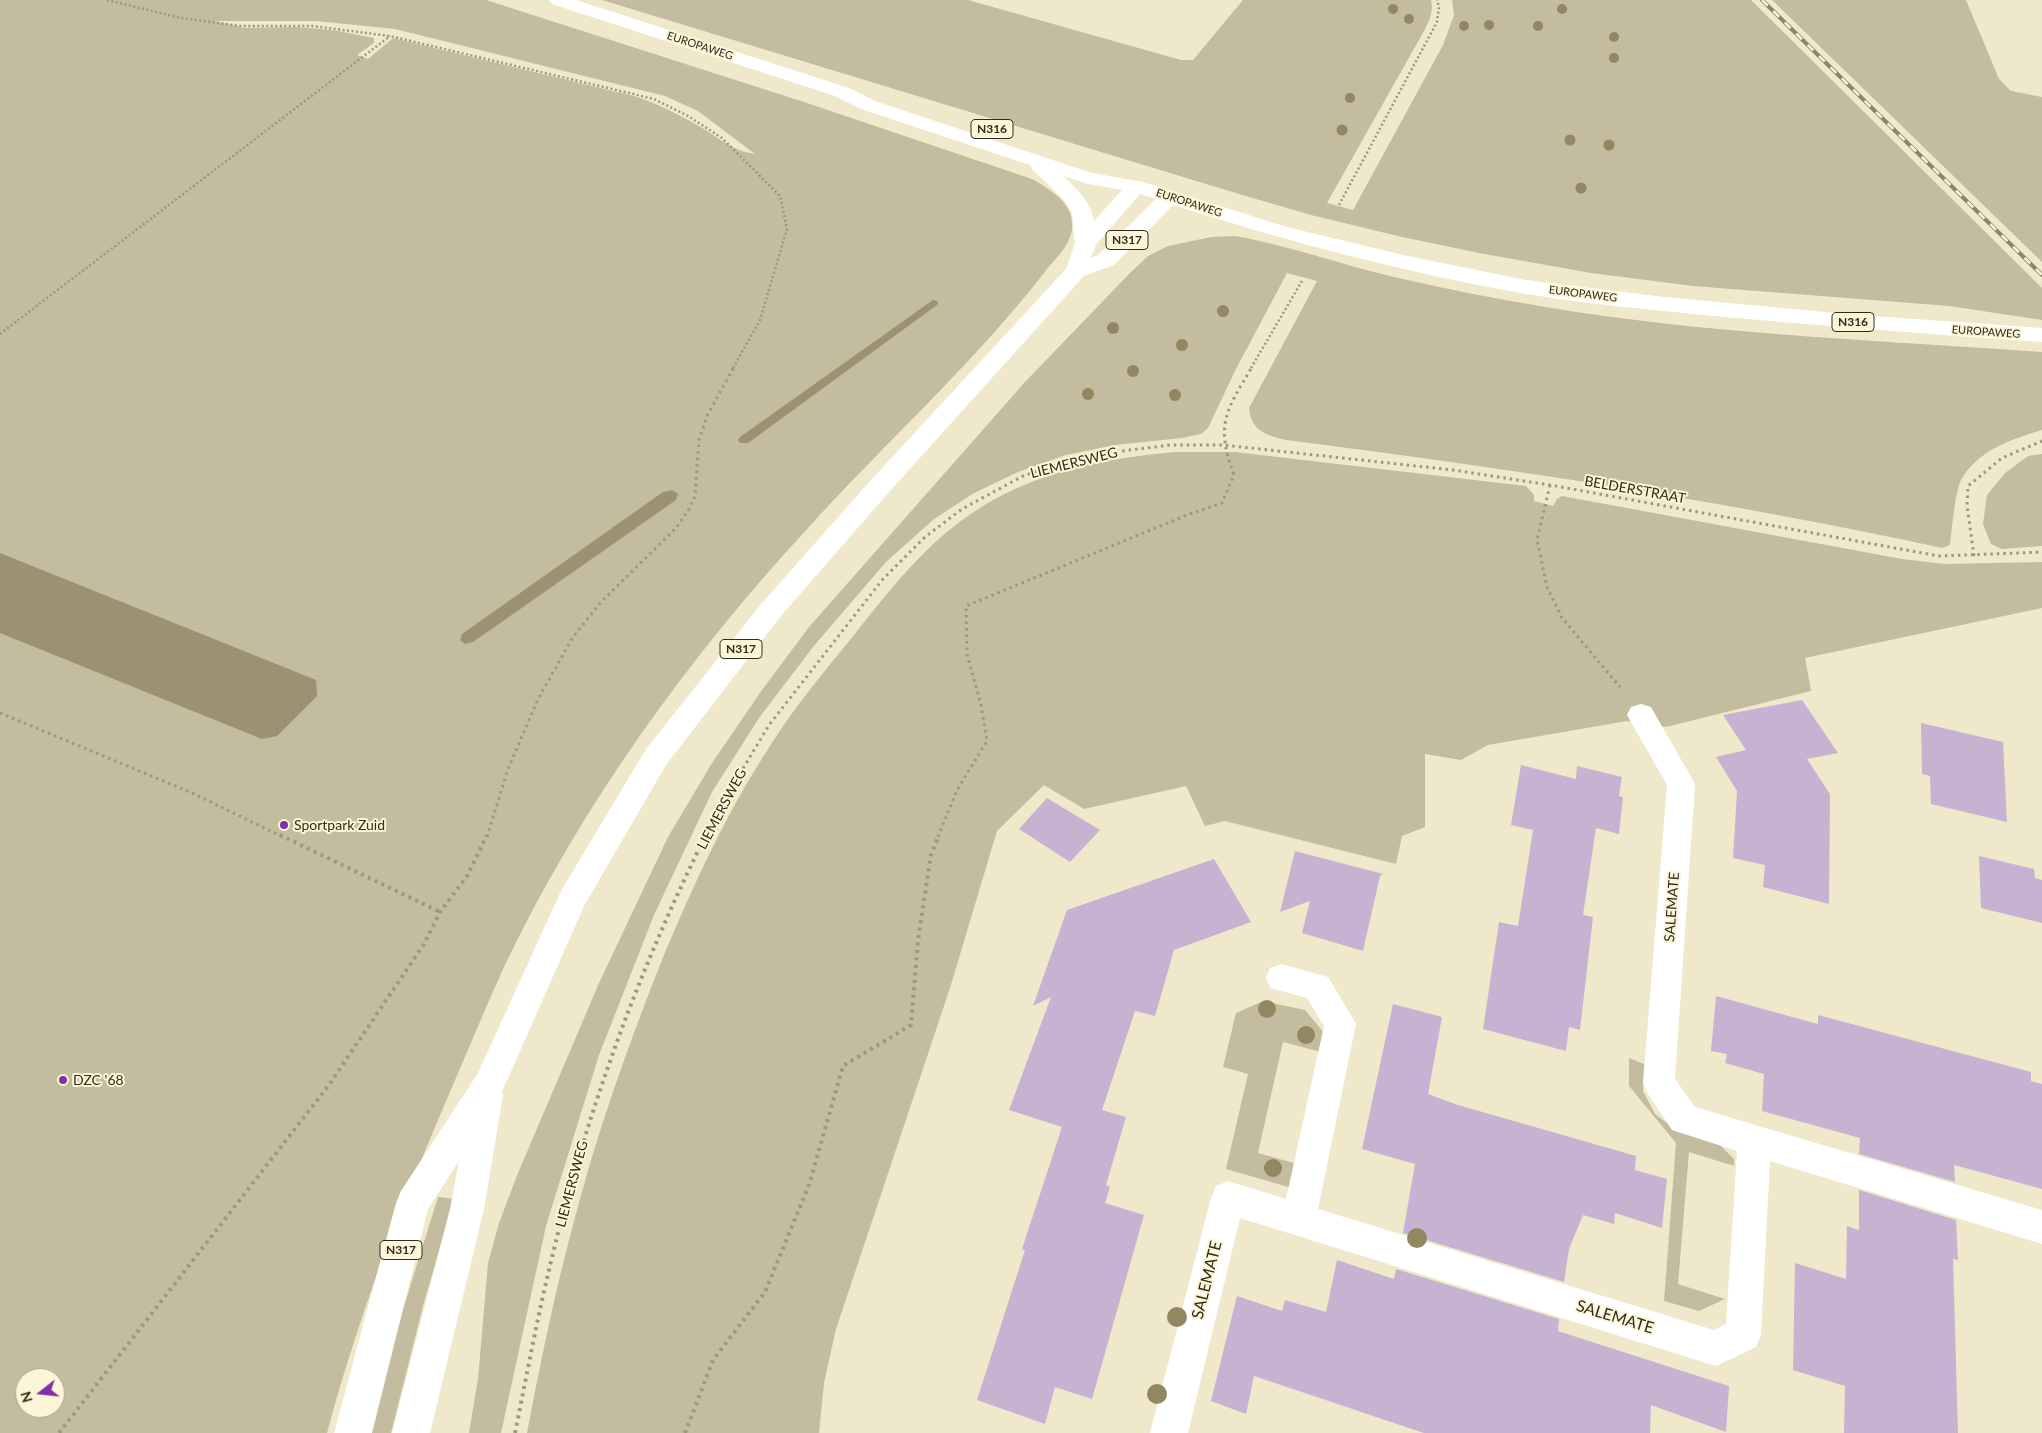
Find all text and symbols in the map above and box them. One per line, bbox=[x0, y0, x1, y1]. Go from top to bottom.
street label: EUROPAWEG bbox=[665, 29, 735, 63]
road number: N316 bbox=[971, 120, 1013, 138]
street label: EUROPAWEG bbox=[1154, 186, 1224, 220]
road number: N317 bbox=[1106, 230, 1148, 250]
street label: EUROPAWEG bbox=[1548, 283, 1618, 305]
road number: N316 bbox=[1832, 313, 1874, 332]
street label: EUROPAWEG bbox=[1951, 323, 2021, 341]
street label: LIEMERSWEG bbox=[1029, 444, 1119, 482]
street label: BELDERSTRAAT bbox=[1583, 473, 1687, 507]
road number: N317 bbox=[720, 640, 762, 659]
street label: LIEMERSWEG bbox=[694, 766, 750, 852]
place label: Sportpark Zuid bbox=[294, 817, 385, 833]
marker: Sportpark Zuid bbox=[278, 819, 290, 831]
street label: SALEMATE bbox=[1661, 871, 1683, 943]
place label: DZC '68 bbox=[73, 1072, 124, 1088]
marker: DZC '68 bbox=[57, 1074, 69, 1086]
street label: LIEMERSWEG bbox=[552, 1139, 592, 1229]
street label: SALEMATE bbox=[1188, 1239, 1226, 1321]
road number: N317 bbox=[380, 1240, 422, 1260]
street label: SALEMATE bbox=[1574, 1296, 1656, 1338]
north arrow bbox=[15, 1368, 65, 1418]
text: N bbox=[16, 1389, 36, 1405]

